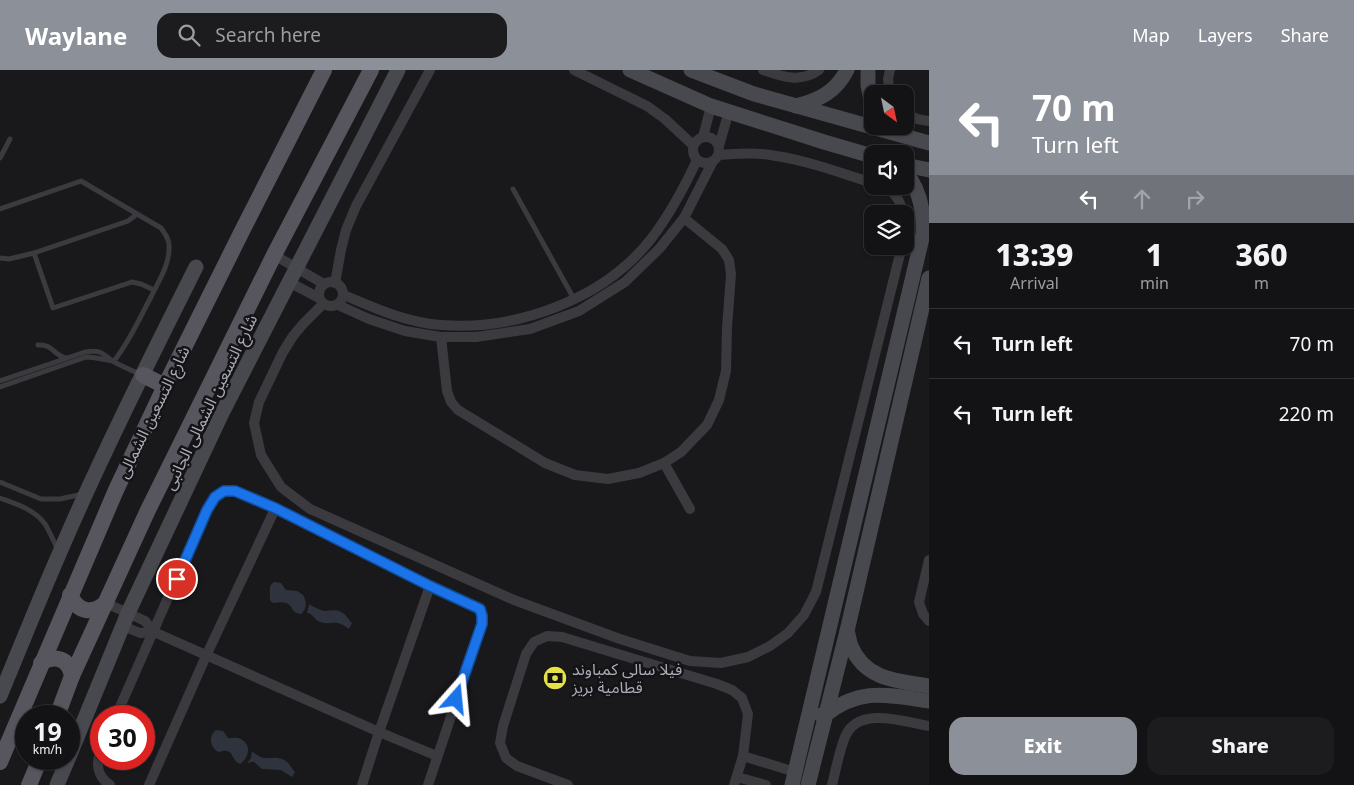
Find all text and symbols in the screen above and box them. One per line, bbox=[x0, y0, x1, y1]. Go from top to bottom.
search box bbox=[157, 13, 507, 58]
text: Waylane bbox=[25, 19, 127, 52]
icon: search bbox=[175, 21, 203, 49]
text: Search here bbox=[215, 22, 321, 48]
text: Map bbox=[1132, 23, 1170, 47]
text: Layers bbox=[1198, 23, 1253, 47]
text: Share bbox=[1281, 23, 1329, 47]
text: 70 m bbox=[1032, 84, 1115, 131]
north arrow bbox=[864, 85, 914, 135]
map controls bbox=[864, 85, 914, 255]
icon: left bbox=[949, 90, 1014, 155]
text: Turn left bbox=[1032, 129, 1119, 159]
button: sound bbox=[864, 145, 914, 195]
icon: left bbox=[1075, 185, 1103, 213]
icon: ahead bbox=[1128, 185, 1156, 213]
icon: right bbox=[1181, 185, 1209, 213]
button: layers bbox=[864, 205, 914, 255]
text: 13:39 bbox=[996, 234, 1073, 275]
text: 1 bbox=[1146, 234, 1163, 275]
text: 360 bbox=[1235, 234, 1287, 275]
text: Arrival bbox=[1010, 272, 1059, 294]
text: min bbox=[1140, 272, 1169, 294]
text: m bbox=[1254, 272, 1269, 294]
street label: شارع التسعين الشمالى الجانبى bbox=[158, 310, 264, 494]
icon: left bbox=[949, 330, 977, 358]
text: Turn left bbox=[992, 331, 1073, 357]
text: 70 m bbox=[1290, 331, 1334, 357]
street label: شارع التسعين الشمالى bbox=[111, 342, 196, 483]
icon: left bbox=[949, 400, 977, 428]
text: Turn left bbox=[992, 401, 1073, 427]
text: 220 m bbox=[1279, 401, 1334, 427]
pin bbox=[156, 558, 198, 600]
icon: arrive bbox=[163, 565, 191, 593]
place label: فيلا سالى كمباوند قطامية بريز bbox=[571, 658, 682, 698]
bank icon: فيلا سالى كمباوند قطامية بريز bbox=[542, 665, 568, 691]
position arrow bbox=[429, 672, 481, 724]
speed limit sign: 30 bbox=[90, 705, 155, 770]
text: 19 bbox=[33, 714, 62, 748]
button: Exit bbox=[949, 717, 1137, 775]
button: Share bbox=[1147, 717, 1334, 775]
text: km/h bbox=[33, 741, 62, 758]

